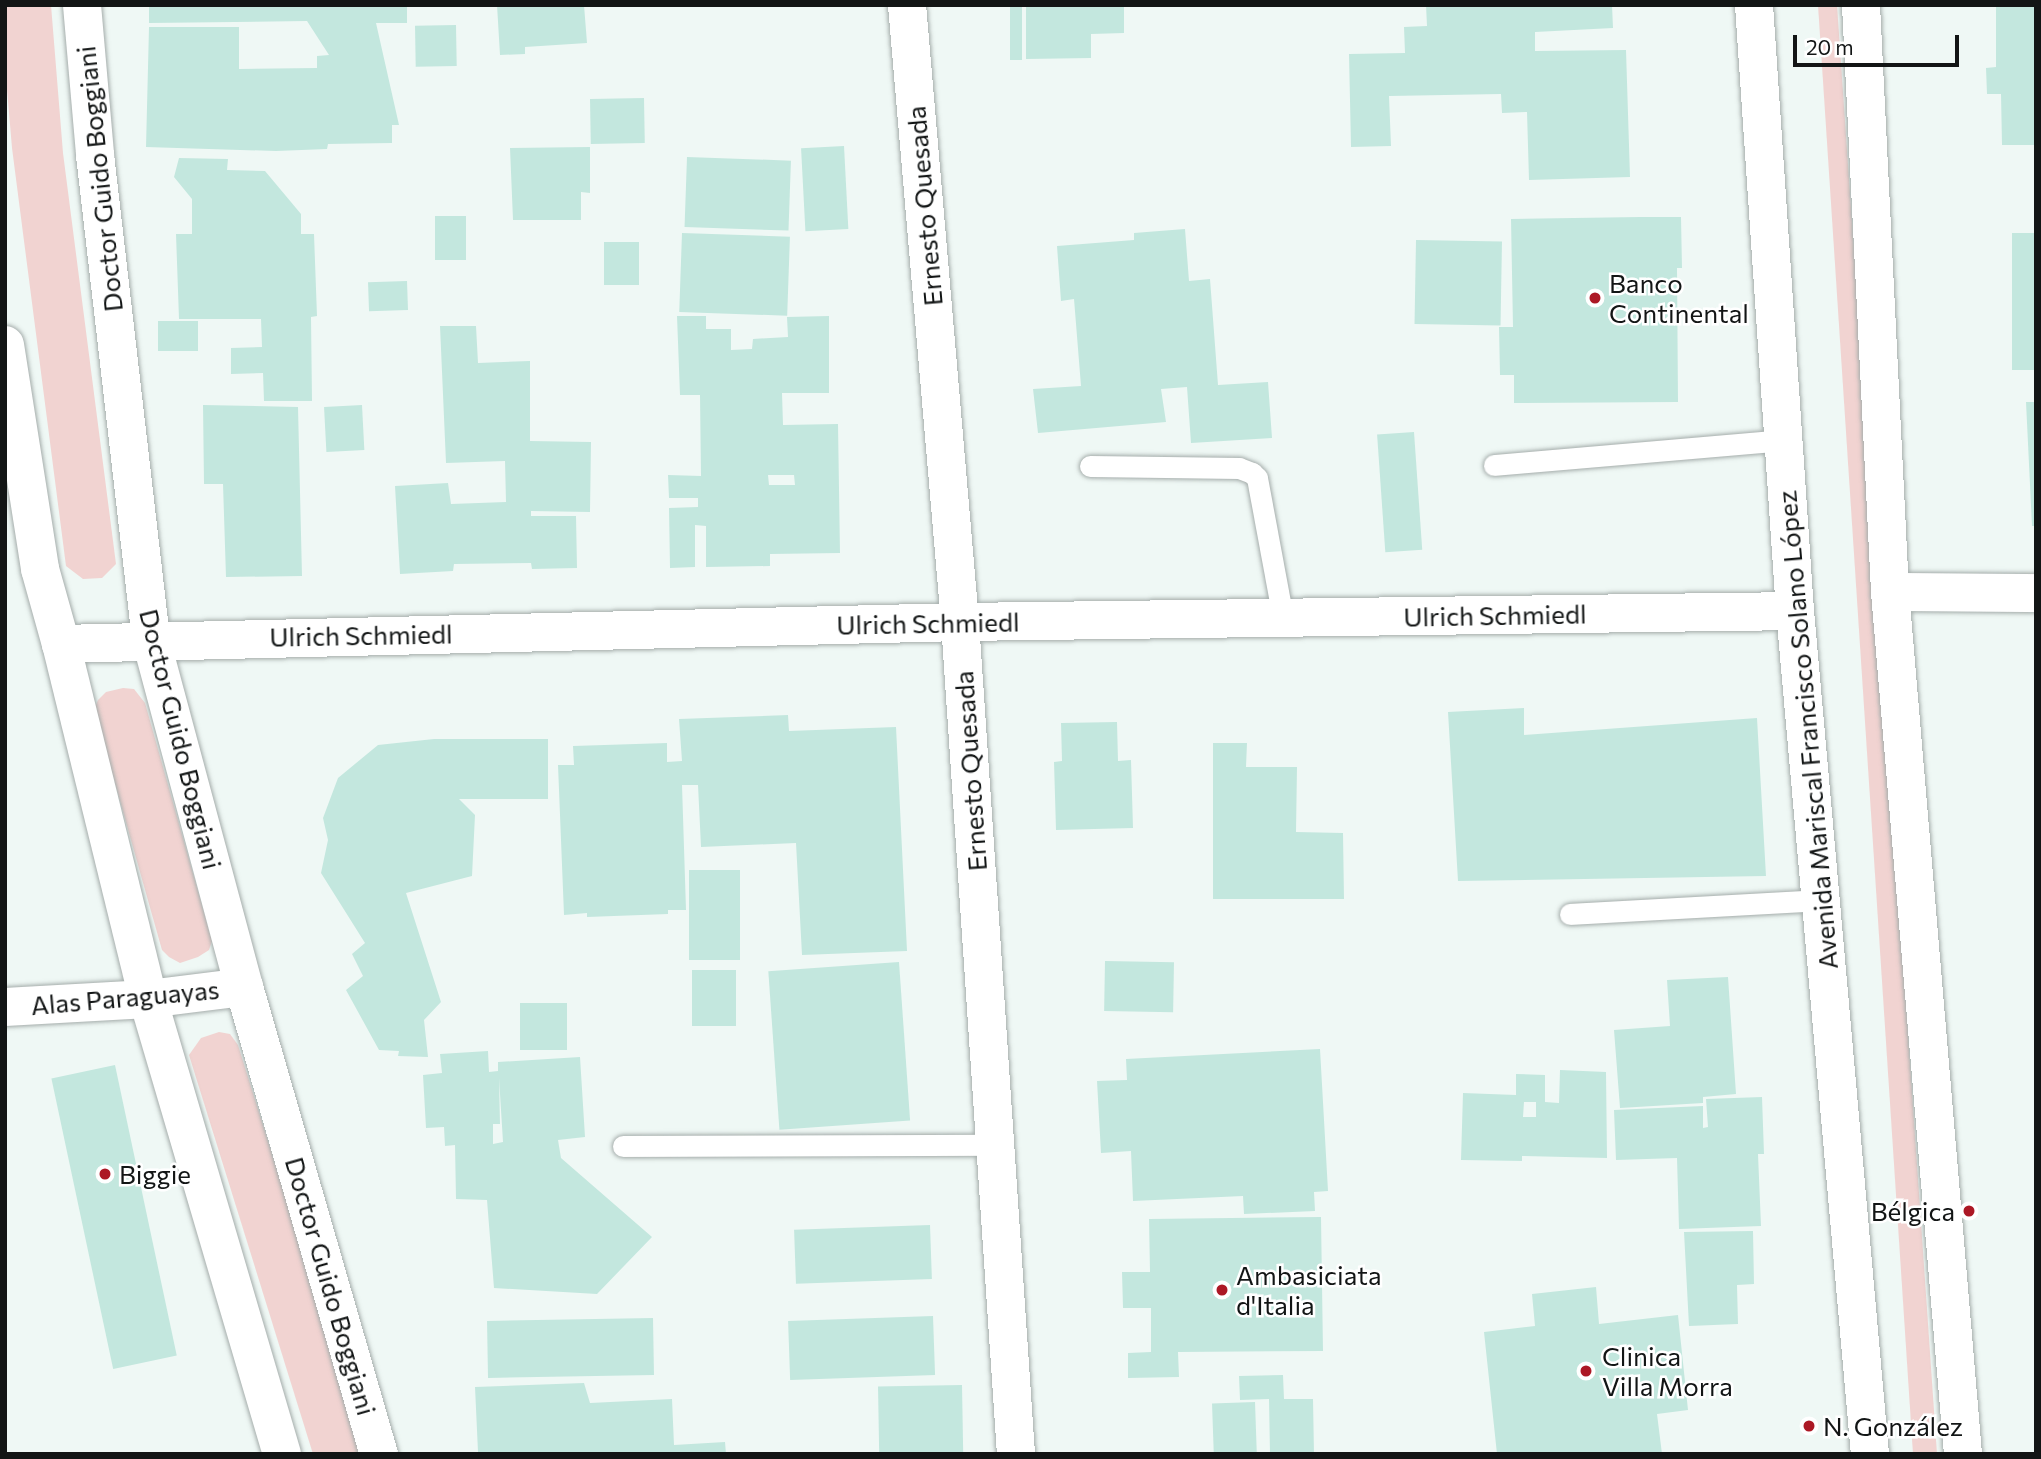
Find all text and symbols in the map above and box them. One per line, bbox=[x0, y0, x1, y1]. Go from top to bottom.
scale bar bbox=[1796, 21, 1962, 65]
text: 20 m bbox=[1806, 34, 1854, 59]
street label: Doctor Guido Boggiani bbox=[70, 45, 128, 313]
street label: Ernesto Quesada bbox=[900, 105, 948, 307]
place label: Banco Continental bbox=[1609, 267, 1749, 328]
marker: Banco Continental bbox=[1587, 290, 1603, 306]
street label: Avenida Mariscal Francisco Solano López bbox=[1771, 489, 1843, 971]
street label: Ulrich Schmiedl bbox=[1403, 598, 1587, 632]
street label: Doctor Guido Boggiani bbox=[134, 606, 228, 872]
street label: Ulrich Schmiedl bbox=[836, 606, 1020, 640]
street label: Ulrich Schmiedl bbox=[269, 618, 453, 652]
street label: Ernesto Quesada bbox=[947, 670, 993, 872]
street label: Alas Paraguayas bbox=[29, 973, 221, 1021]
street label: Doctor Guido Boggiani bbox=[279, 1153, 383, 1419]
place label: Biggie bbox=[119, 1158, 191, 1190]
marker: Biggie bbox=[97, 1166, 113, 1182]
place label: Bélgica bbox=[1871, 1195, 1955, 1227]
marker: Bélgica bbox=[1961, 1203, 1977, 1219]
place label: Ambasiciata d'Italia bbox=[1236, 1259, 1382, 1320]
marker: Ambasiciata d'Italia bbox=[1214, 1282, 1230, 1298]
place label: Clinica Villa Morra bbox=[1602, 1340, 1733, 1402]
marker: Clinica Villa Morra bbox=[1576, 1361, 1596, 1381]
place label: N. González bbox=[1823, 1410, 1963, 1442]
marker: N. González bbox=[1801, 1418, 1817, 1434]

